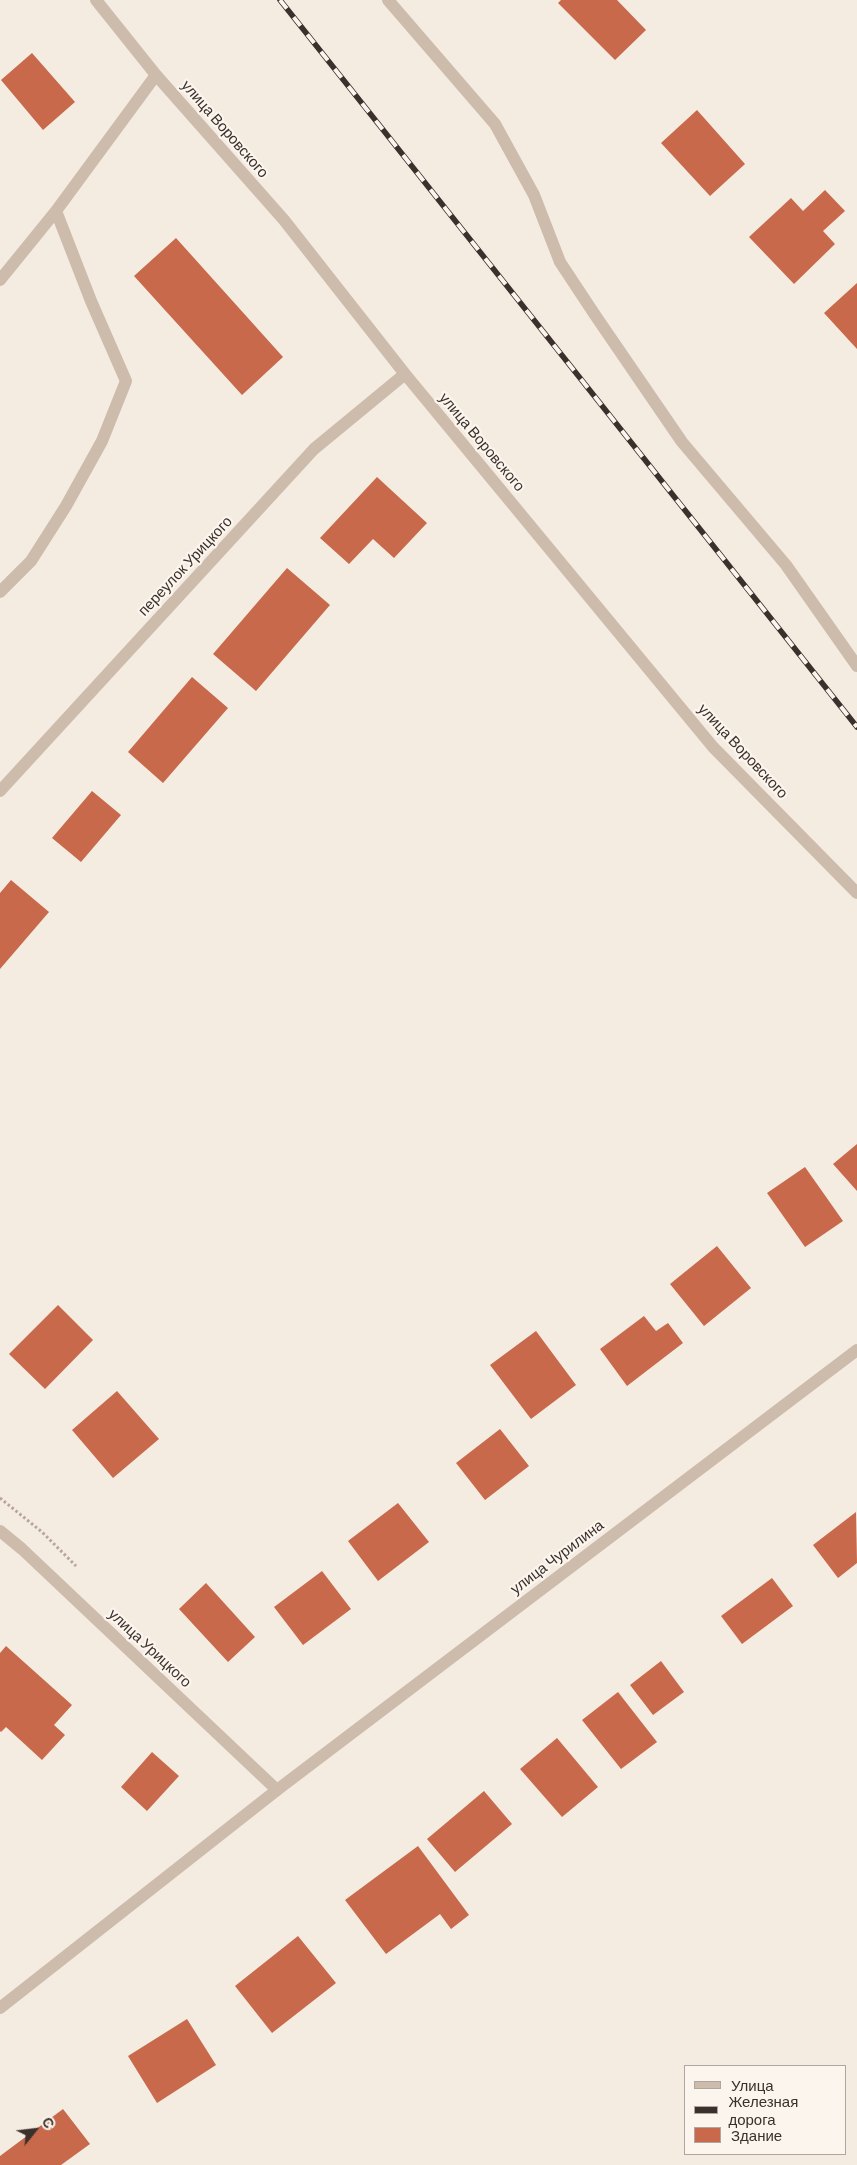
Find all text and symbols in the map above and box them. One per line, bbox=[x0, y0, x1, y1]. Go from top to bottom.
street label: улица Воровского bbox=[178, 77, 272, 181]
street label: улица Воровского bbox=[436, 389, 528, 495]
street label: переулок Урицкого bbox=[134, 512, 236, 620]
street label: улица Воровского bbox=[694, 700, 792, 802]
street label: улица Чурилина bbox=[507, 1516, 607, 1598]
street label: улица Урицкого bbox=[105, 1605, 195, 1691]
legend bbox=[684, 2065, 847, 2155]
text: Улица bbox=[731, 2076, 774, 2094]
text: Железная дорога bbox=[728, 2092, 798, 2128]
north arrow bbox=[10, 2105, 60, 2155]
text: С bbox=[39, 2114, 58, 2131]
text: Здание bbox=[731, 2126, 782, 2144]

